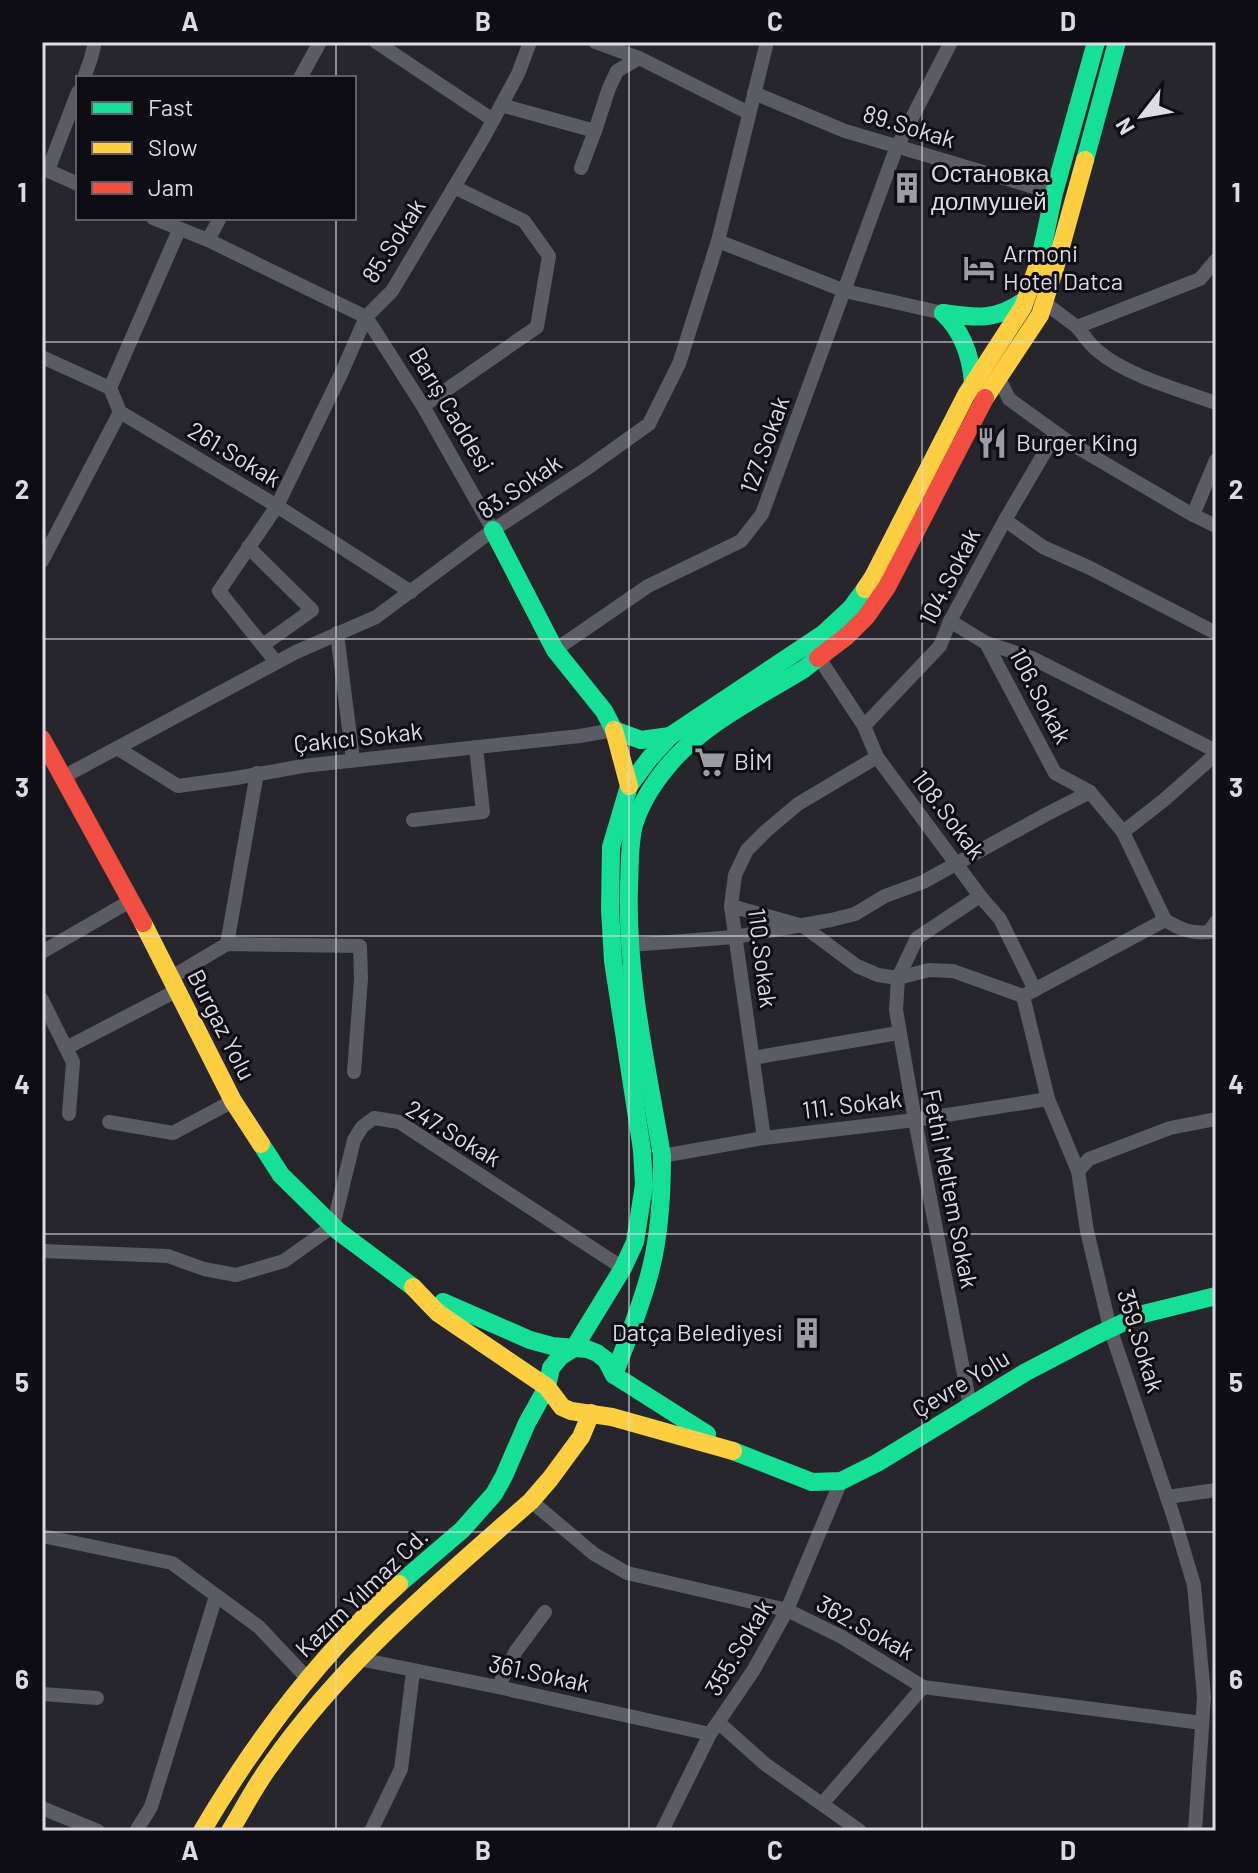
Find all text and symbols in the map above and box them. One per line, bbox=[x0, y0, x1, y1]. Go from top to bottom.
text: A bbox=[181, 5, 199, 36]
text: B bbox=[475, 5, 491, 36]
text: C bbox=[767, 5, 783, 36]
text: D bbox=[1060, 5, 1076, 36]
legend bbox=[76, 76, 356, 220]
north arrow bbox=[1102, 76, 1182, 156]
text: Fast bbox=[148, 92, 193, 121]
street label: 89.Sokak bbox=[860, 98, 959, 153]
text: N bbox=[1109, 114, 1139, 140]
text: Slow bbox=[148, 132, 197, 161]
place label: Остановка долмушей bbox=[931, 158, 1050, 215]
building icon: Остановка долмушей bbox=[890, 171, 924, 205]
text: Jam bbox=[148, 172, 194, 201]
text: 1 bbox=[17, 176, 27, 207]
text: 1 bbox=[1231, 176, 1241, 207]
street label: 85.Sokak bbox=[355, 193, 431, 288]
place label: Armoni Hotel Datca bbox=[1003, 238, 1123, 295]
hotel icon: Armoni Hotel Datca bbox=[962, 251, 996, 285]
street label: Barış Caddesi bbox=[404, 342, 501, 477]
street label: 127.Sokak bbox=[733, 392, 795, 497]
street label: 261.Sokak bbox=[183, 415, 286, 493]
restaurant icon: Burger King bbox=[975, 426, 1009, 460]
place label: Burger King bbox=[1016, 427, 1138, 456]
street label: 83.Sokak bbox=[472, 447, 567, 524]
text: 2 bbox=[15, 473, 29, 504]
text: 2 bbox=[1229, 473, 1243, 504]
street label: 104.Sokak bbox=[912, 523, 985, 630]
street label: 106.Sokak bbox=[1004, 642, 1079, 748]
street label: Çakıcı Sokak bbox=[292, 715, 424, 758]
supermarket icon: BİM bbox=[693, 745, 727, 779]
place label: BİM bbox=[734, 746, 772, 775]
street label: 108.Sokak bbox=[906, 764, 992, 864]
text: 3 bbox=[15, 771, 29, 802]
text: 3 bbox=[1229, 771, 1243, 802]
street label: 110.Sokak bbox=[743, 906, 784, 1009]
street label: Burgaz Yolu bbox=[182, 964, 263, 1084]
text: 4 bbox=[14, 1068, 30, 1099]
text: 4 bbox=[1228, 1068, 1244, 1099]
street label: 111. Sokak bbox=[800, 1083, 903, 1124]
street label: Fethi Meltem Sokak bbox=[918, 1087, 985, 1291]
street label: 247.Sokak bbox=[401, 1093, 506, 1172]
street label: 359.Sokak bbox=[1112, 1285, 1171, 1396]
building icon: Datça Belediyesi bbox=[790, 1316, 824, 1350]
place label: Datça Belediyesi bbox=[612, 1317, 783, 1346]
street label: Çevre Yolu bbox=[906, 1342, 1014, 1423]
text: 5 bbox=[15, 1366, 29, 1397]
text: 5 bbox=[1229, 1366, 1243, 1397]
street label: Kazım Yılmaz Cd. bbox=[288, 1521, 433, 1663]
street label: 362.Sokak bbox=[812, 1588, 920, 1665]
street label: 355.Sokak bbox=[698, 1594, 778, 1701]
street label: 361.Sokak bbox=[486, 1648, 592, 1697]
text: 6 bbox=[15, 1663, 29, 1694]
text: 6 bbox=[1229, 1663, 1243, 1694]
text: A bbox=[181, 1834, 199, 1865]
text: B bbox=[475, 1834, 491, 1865]
text: C bbox=[767, 1834, 783, 1865]
text: D bbox=[1060, 1834, 1076, 1865]

